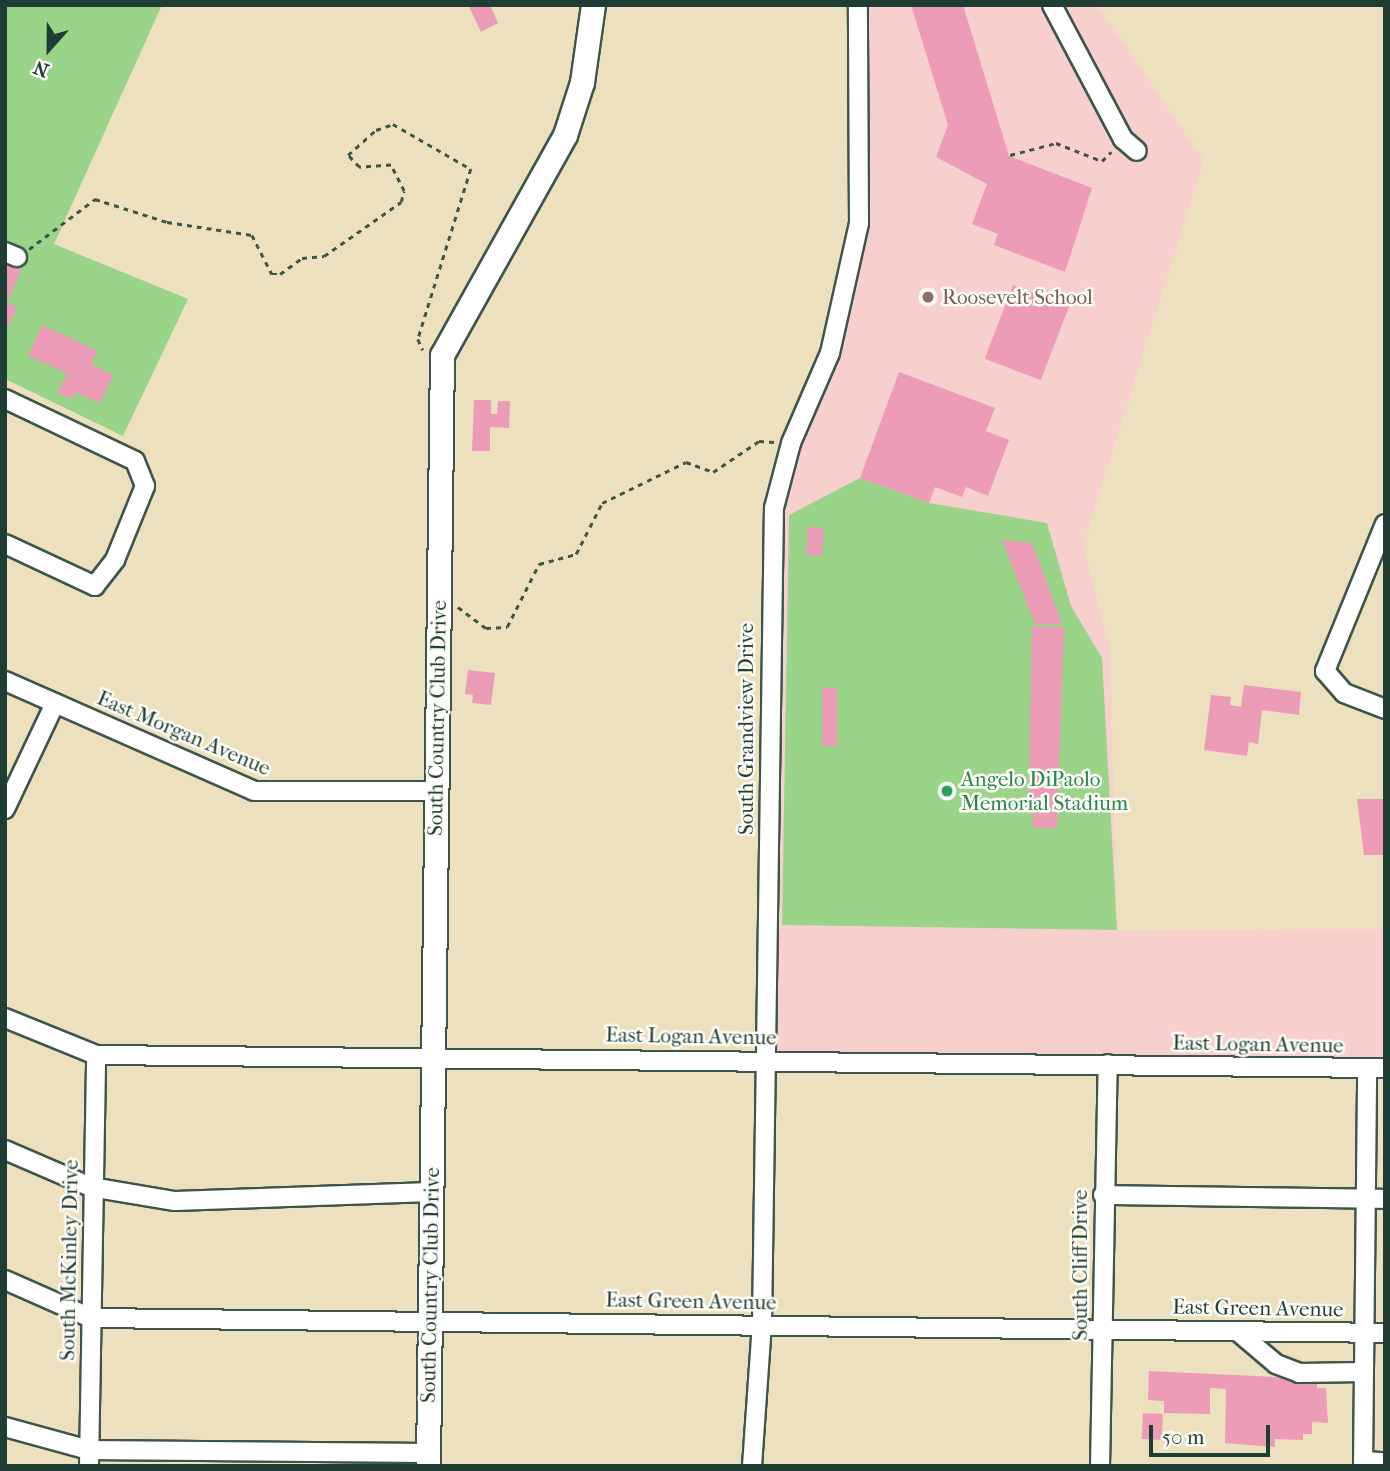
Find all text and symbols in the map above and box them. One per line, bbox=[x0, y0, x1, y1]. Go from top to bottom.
north arrow bbox=[14, 14, 84, 84]
text: N bbox=[31, 56, 52, 81]
place label: Roosevelt School bbox=[942, 284, 1093, 310]
marker: Roosevelt School bbox=[920, 289, 936, 305]
street label: South Country Club Drive bbox=[422, 600, 452, 836]
street label: South Grandview Drive bbox=[733, 623, 759, 835]
street label: East Morgan Avenue bbox=[93, 685, 275, 781]
place label: Angelo DiPaolo Memorial Stadium bbox=[961, 766, 1128, 816]
marker: Angelo DiPaolo Memorial Stadium bbox=[939, 783, 955, 799]
street label: East Logan Avenue bbox=[605, 1022, 777, 1050]
street label: East Logan Avenue bbox=[1172, 1030, 1344, 1058]
street label: South McKinley Drive bbox=[55, 1159, 83, 1361]
street label: South Country Club Drive bbox=[415, 1167, 445, 1403]
street label: South Cliff Drive bbox=[1067, 1189, 1093, 1341]
street label: East Green Avenue bbox=[605, 1287, 777, 1315]
street label: East Green Avenue bbox=[1172, 1294, 1344, 1322]
scale bar bbox=[1152, 1412, 1273, 1456]
text: 50 m bbox=[1162, 1425, 1205, 1449]

